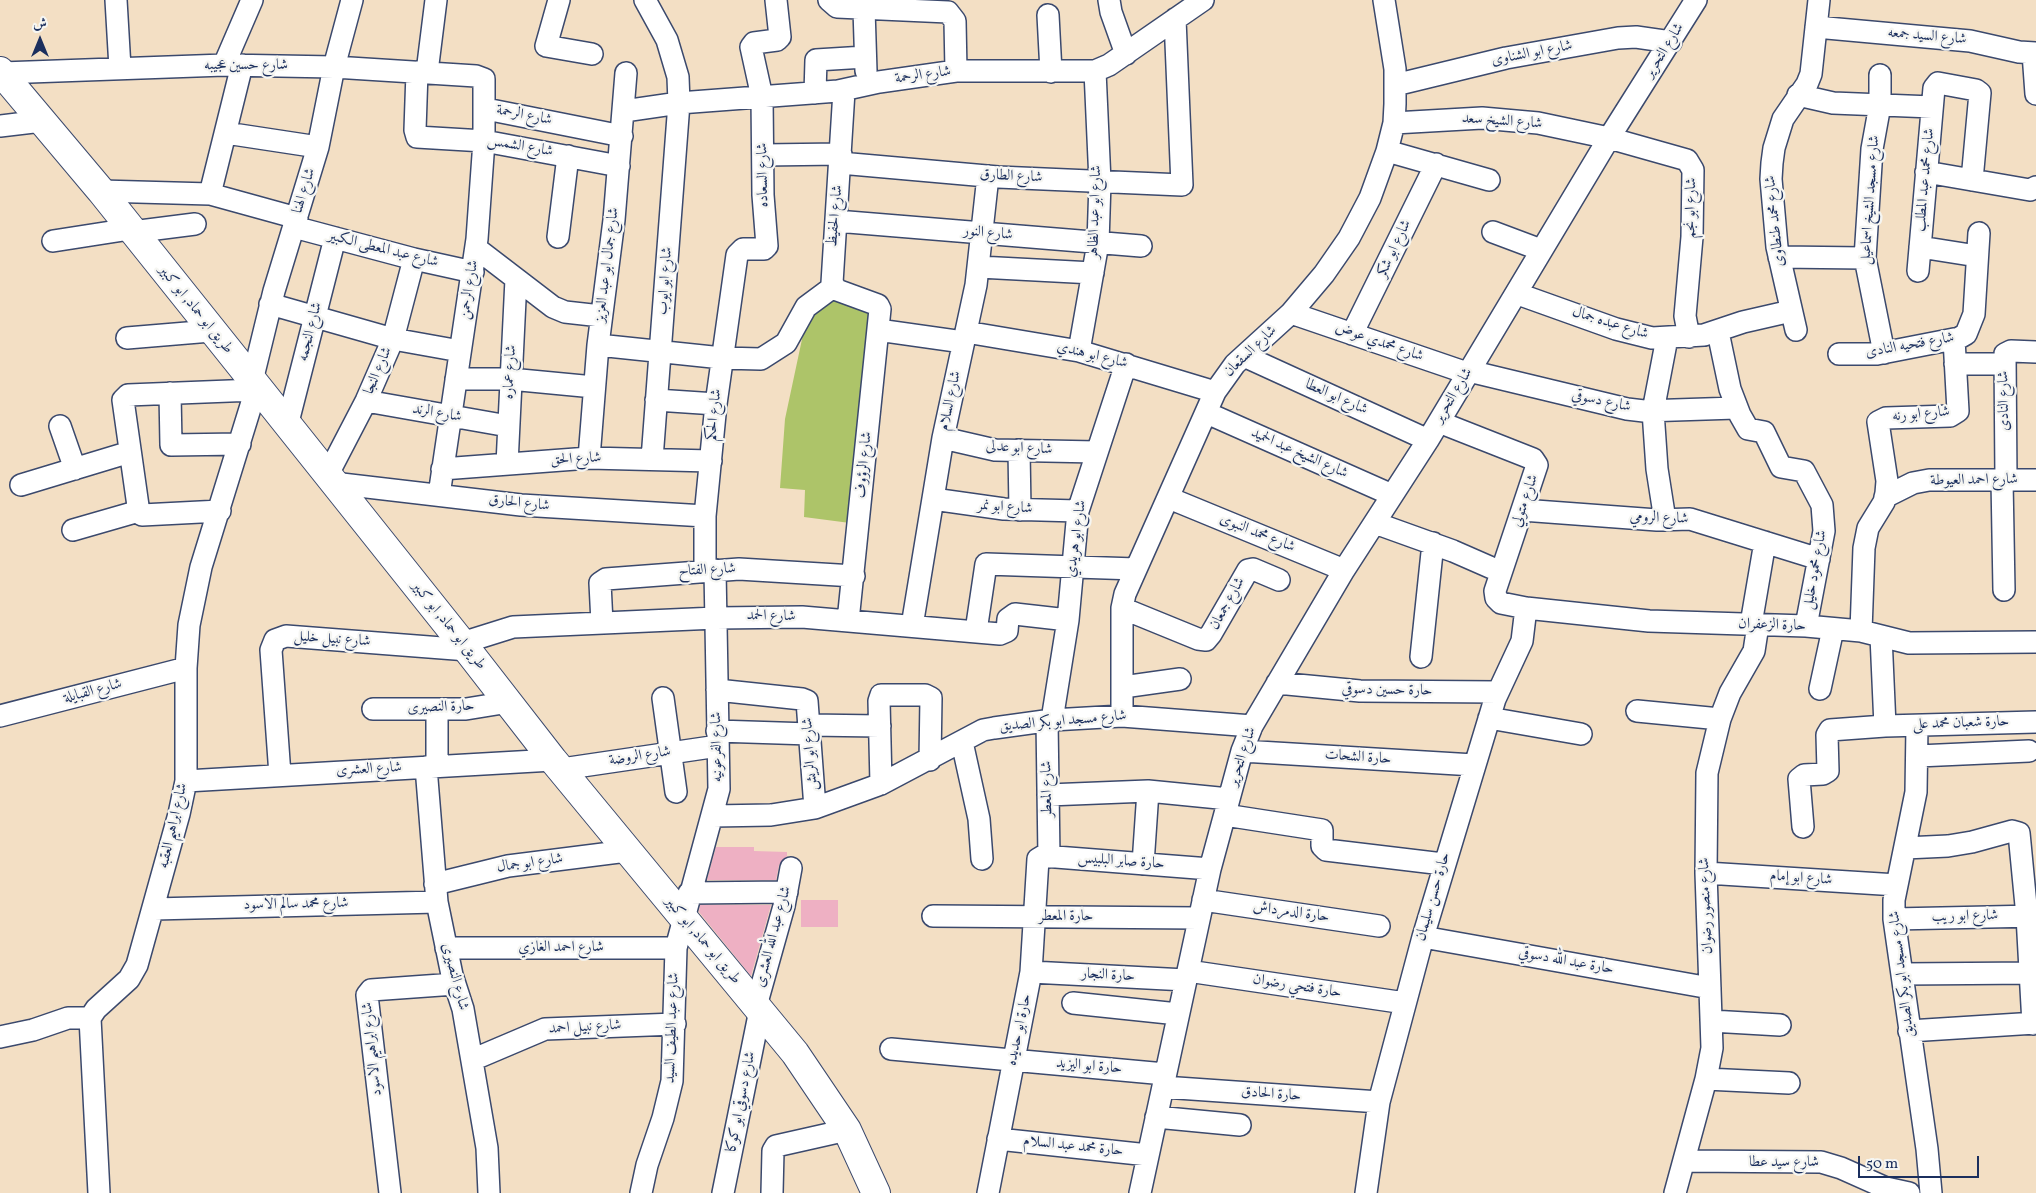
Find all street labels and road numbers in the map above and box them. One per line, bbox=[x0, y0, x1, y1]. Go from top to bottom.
street label: شارع التحرير bbox=[1641, 20, 1689, 82]
street label: شارع السيد جمعه bbox=[1887, 25, 1967, 49]
street label: شارع ابو الشناوى bbox=[1490, 37, 1574, 71]
street label: شارع حسين عجيبه bbox=[204, 57, 288, 75]
street label: شارع الرحمة bbox=[894, 63, 952, 89]
street label: شارع الرحمة bbox=[495, 102, 553, 130]
street label: شارع الشيخ سعد bbox=[1461, 110, 1543, 134]
street label: شارع محمد عبد المطلب bbox=[1913, 127, 1939, 233]
street label: شارع الشمس bbox=[486, 132, 554, 162]
street label: شارع مسجد الشيخ اسماعيل bbox=[1857, 135, 1885, 265]
street label: شارع السعاده bbox=[754, 143, 774, 207]
street label: شارع ابو عبد الظاهر bbox=[1085, 165, 1107, 259]
street label: شارع الهنا bbox=[290, 166, 320, 216]
street label: شارع الطارق bbox=[979, 166, 1043, 188]
street label: شارع محمد طنطاوى bbox=[1762, 175, 1790, 267]
street label: شارع ابو نجم bbox=[1682, 177, 1702, 239]
street label: شارع الحفيظ bbox=[824, 184, 848, 248]
street label: شارع جمال ابو عبد العزيز bbox=[592, 207, 624, 323]
street label: شارع ابو شكر bbox=[1374, 217, 1416, 281]
street label: شارع النور bbox=[962, 223, 1014, 245]
street label: شارع عبد المعطى الكبير bbox=[326, 228, 440, 272]
street label: شارع ابو ايوب bbox=[655, 246, 677, 316]
street label: شارع الرحمن bbox=[456, 259, 484, 321]
street label: طريق ابو حماد, ابو كبير bbox=[154, 262, 236, 358]
street label: شارع النجمه bbox=[295, 301, 327, 363]
street label: شارع عبده جمال bbox=[1570, 304, 1650, 344]
street label: شارع محمدي عوض bbox=[1333, 320, 1425, 366]
street label: شارع السقعان bbox=[1221, 322, 1281, 382]
street label: شارع فتحيه النادى bbox=[1864, 329, 1956, 363]
street label: شارع ابو هندي bbox=[1055, 339, 1129, 373]
street label: شارع النجا bbox=[361, 344, 397, 398]
street label: شارع عماره bbox=[501, 344, 521, 400]
street label: شارع التحرير bbox=[1431, 365, 1477, 427]
street label: شارع السلام bbox=[936, 369, 966, 433]
street label: شارع النادى bbox=[1995, 371, 2015, 431]
street label: شارع ابو العطا bbox=[1302, 376, 1370, 420]
street label: شارع دسوقي bbox=[1570, 387, 1632, 417]
street label: شارع الحكم bbox=[703, 388, 727, 442]
street label: شارع الرند bbox=[411, 401, 463, 427]
street label: شارع ابو رنه bbox=[1891, 404, 1951, 426]
street label: شارع الشيخ عبد الحميد bbox=[1248, 425, 1350, 483]
street label: شارع الرؤوف bbox=[853, 431, 877, 499]
street label: شارع ابو عدلى bbox=[985, 438, 1053, 460]
street label: شارع الحق bbox=[550, 450, 602, 470]
street label: شارع احمد العيوطة bbox=[1930, 471, 2018, 491]
street label: شارع متولي bbox=[1509, 472, 1543, 530]
street label: شارع الحارق bbox=[487, 492, 551, 516]
street label: شارع ابو نمر bbox=[977, 497, 1033, 519]
street label: شارع ابو هريدي bbox=[1063, 499, 1091, 579]
street label: شارع الرومي bbox=[1629, 509, 1689, 529]
street label: شارع محمد النبوى bbox=[1217, 511, 1297, 557]
street label: شارع محمود خليل bbox=[1800, 529, 1832, 611]
street label: شارع الفتاح bbox=[678, 561, 736, 581]
street label: شارع جمعان bbox=[1206, 574, 1250, 634]
street label: طريق ابو حماد, ابو كبير bbox=[407, 578, 489, 674]
street label: شارع الحمد bbox=[746, 608, 796, 626]
street label: حارة الزعفران bbox=[1738, 616, 1806, 636]
street label: شارع نبيل خليل bbox=[293, 628, 371, 652]
street label: شارع القبايلة bbox=[62, 676, 124, 708]
street label: حارة حسين دسوقي bbox=[1341, 681, 1433, 701]
street label: حارة النصيرى bbox=[407, 698, 475, 718]
street label: شارع مسجد ابو بكر الصديق bbox=[999, 707, 1127, 737]
street label: شارع الفرعونيه bbox=[708, 712, 728, 782]
street label: حارة شعبان محمد على bbox=[1912, 713, 2010, 735]
street label: شارع ابو الريش bbox=[799, 717, 823, 791]
street label: شارع التحرير bbox=[1225, 725, 1261, 789]
street label: شارع الروضة bbox=[608, 743, 672, 771]
street label: حارة الشحات bbox=[1324, 747, 1392, 769]
street label: شارع العشرى bbox=[336, 759, 402, 781]
street label: شارع المعطر bbox=[1039, 761, 1057, 817]
street label: شارع ابراهيم العقبه bbox=[155, 781, 193, 871]
street label: شارع ابو جمال bbox=[496, 850, 564, 878]
street label: حارة صابر البلبيس bbox=[1077, 850, 1165, 874]
street label: حارة حسن سليمان bbox=[1413, 850, 1455, 944]
street label: شارع منصور رضوان bbox=[1696, 857, 1718, 955]
street label: شارع ابو إمام bbox=[1769, 868, 1833, 890]
street label: شارع عبد الله العشرى bbox=[752, 884, 796, 990]
street label: طريق ابو حماد, ابو كبير bbox=[660, 894, 744, 988]
street label: شارع محمد سالم الاسود bbox=[243, 895, 349, 915]
street label: حارة الدمرداش bbox=[1252, 899, 1330, 927]
street label: شارع ابو ريب bbox=[1932, 907, 1998, 927]
street label: حارة المعطر bbox=[1039, 908, 1093, 926]
street label: شارع مسجد ابو بكر الصديق bbox=[1886, 910, 1920, 1038]
street label: شارع احمد الغازي bbox=[518, 939, 604, 957]
street label: شارع النصيرى bbox=[436, 941, 472, 1013]
street label: حارة عبد الله دسوقي bbox=[1517, 945, 1615, 979]
street label: حارة النجار bbox=[1081, 966, 1135, 986]
street label: حارة فتحي رضوان bbox=[1251, 971, 1343, 1003]
street label: شارع عبد الطيف السيد bbox=[662, 972, 684, 1084]
street label: حارة ابو حديده bbox=[1004, 993, 1036, 1067]
street label: شارع ابراهيم الاسود bbox=[359, 1001, 387, 1097]
street label: شارع نبيل احمد bbox=[548, 1017, 622, 1039]
street label: شارع دسوقي ابو كوكا bbox=[723, 1050, 761, 1154]
street label: حارة ابو اليزيد bbox=[1055, 1055, 1123, 1079]
street label: حارة الحادق bbox=[1240, 1084, 1302, 1106]
street label: حارة محمد عبد السلام bbox=[1022, 1133, 1124, 1161]
street label: شارع سيد عطا bbox=[1749, 1154, 1819, 1172]

